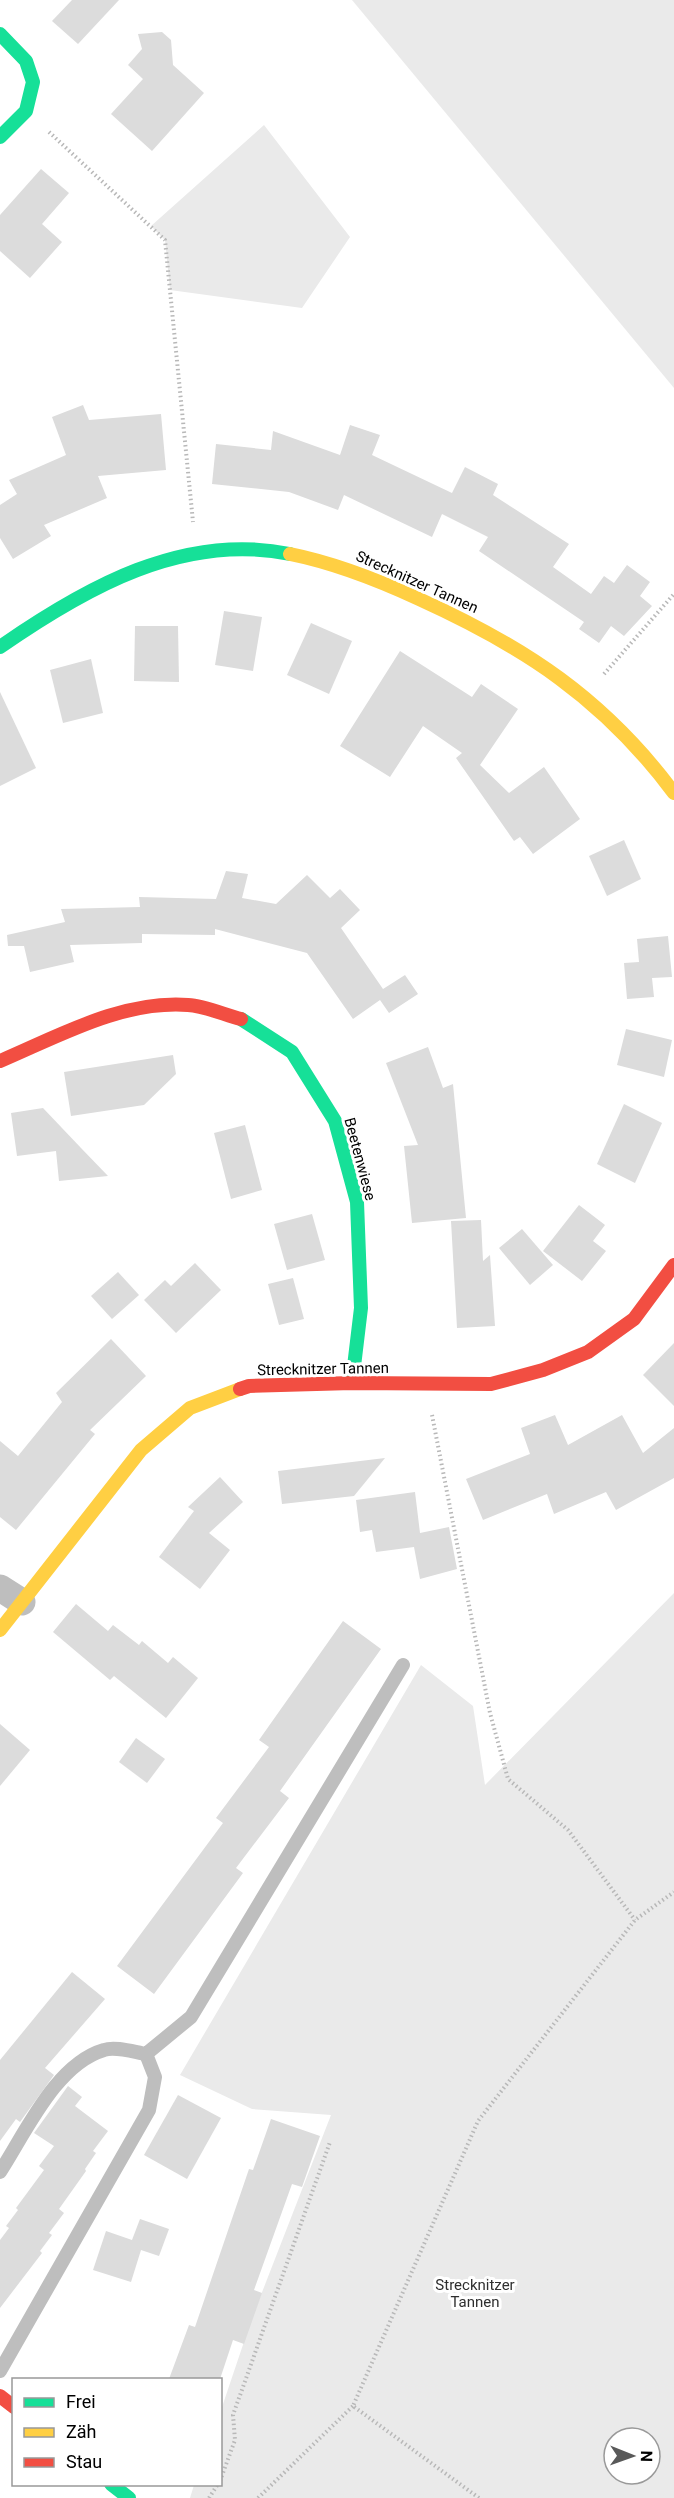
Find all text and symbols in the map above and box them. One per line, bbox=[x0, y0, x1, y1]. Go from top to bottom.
street label: Strecknitzer Tannen bbox=[353, 547, 481, 617]
street label: Beetenwiese bbox=[340, 1116, 380, 1202]
street label: Strecknitzer Tannen bbox=[257, 1359, 389, 1379]
park label: Strecknitzer Tannen bbox=[435, 2276, 515, 2311]
legend bbox=[12, 2378, 222, 2486]
text: Frei bbox=[66, 2391, 96, 2412]
text: Zäh bbox=[66, 2421, 97, 2442]
north arrow bbox=[602, 2426, 662, 2486]
text: N bbox=[637, 2450, 656, 2462]
text: Stau bbox=[66, 2451, 102, 2472]

